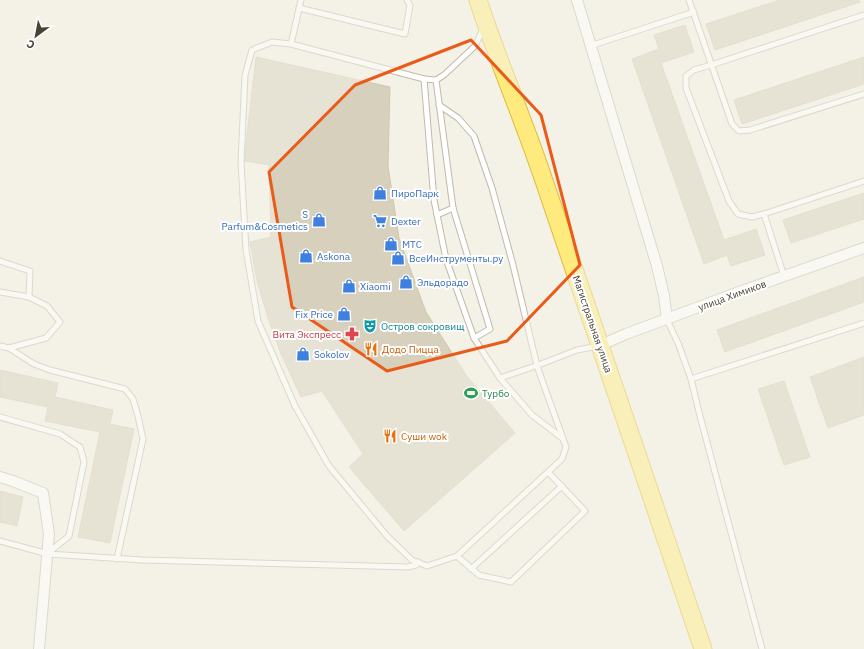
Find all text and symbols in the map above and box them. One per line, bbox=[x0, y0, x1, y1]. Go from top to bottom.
north arrow bbox=[16, 16, 56, 56]
text: С bbox=[24, 37, 37, 52]
shop icon: ПироПарк bbox=[372, 185, 388, 201]
place label: ПироПарк bbox=[391, 187, 439, 200]
place label: S Parfum&Cosmetics bbox=[222, 208, 308, 233]
shop icon: S Parfum&Cosmetics bbox=[311, 212, 327, 228]
supermarket icon: Dexter bbox=[372, 213, 388, 229]
place label: Dexter bbox=[391, 215, 421, 228]
shop icon: МТС bbox=[383, 236, 399, 252]
place label: МТС bbox=[402, 238, 422, 251]
shop icon: Askona bbox=[298, 248, 314, 264]
place label: Askona bbox=[317, 250, 351, 263]
shop icon: ВсеИнструменты.ру bbox=[390, 250, 406, 266]
place label: ВсеИнструменты.ру bbox=[409, 252, 503, 265]
shop icon: Эльдорадо bbox=[398, 274, 414, 290]
street label: Магистральная улица bbox=[570, 274, 616, 375]
place label: Эльдорадо bbox=[417, 276, 469, 289]
street label: улица Химиков bbox=[696, 277, 768, 314]
shop icon: Xiaomi bbox=[341, 278, 357, 294]
place label: Xiaomi bbox=[360, 280, 391, 293]
shop icon: Fix Price bbox=[336, 306, 352, 322]
place label: Fix Price bbox=[295, 308, 333, 321]
theatre icon: Остров сокровищ bbox=[362, 318, 378, 334]
place label: Остров сокровищ bbox=[381, 320, 464, 333]
pharmacy icon: Вита Экспресс bbox=[344, 326, 360, 342]
place label: Вита Экспресс bbox=[273, 328, 341, 341]
restaurant icon: Додо Пицца bbox=[363, 341, 379, 357]
place label: Додо Пицца bbox=[382, 343, 440, 356]
shop icon: Sokolov bbox=[295, 346, 311, 362]
place label: Sokolov bbox=[314, 348, 349, 361]
sports icon: Турбо bbox=[463, 385, 479, 401]
place label: Турбо bbox=[482, 387, 510, 400]
restaurant icon: Суши wok bbox=[382, 428, 398, 444]
place label: Суши wok bbox=[401, 430, 448, 443]

